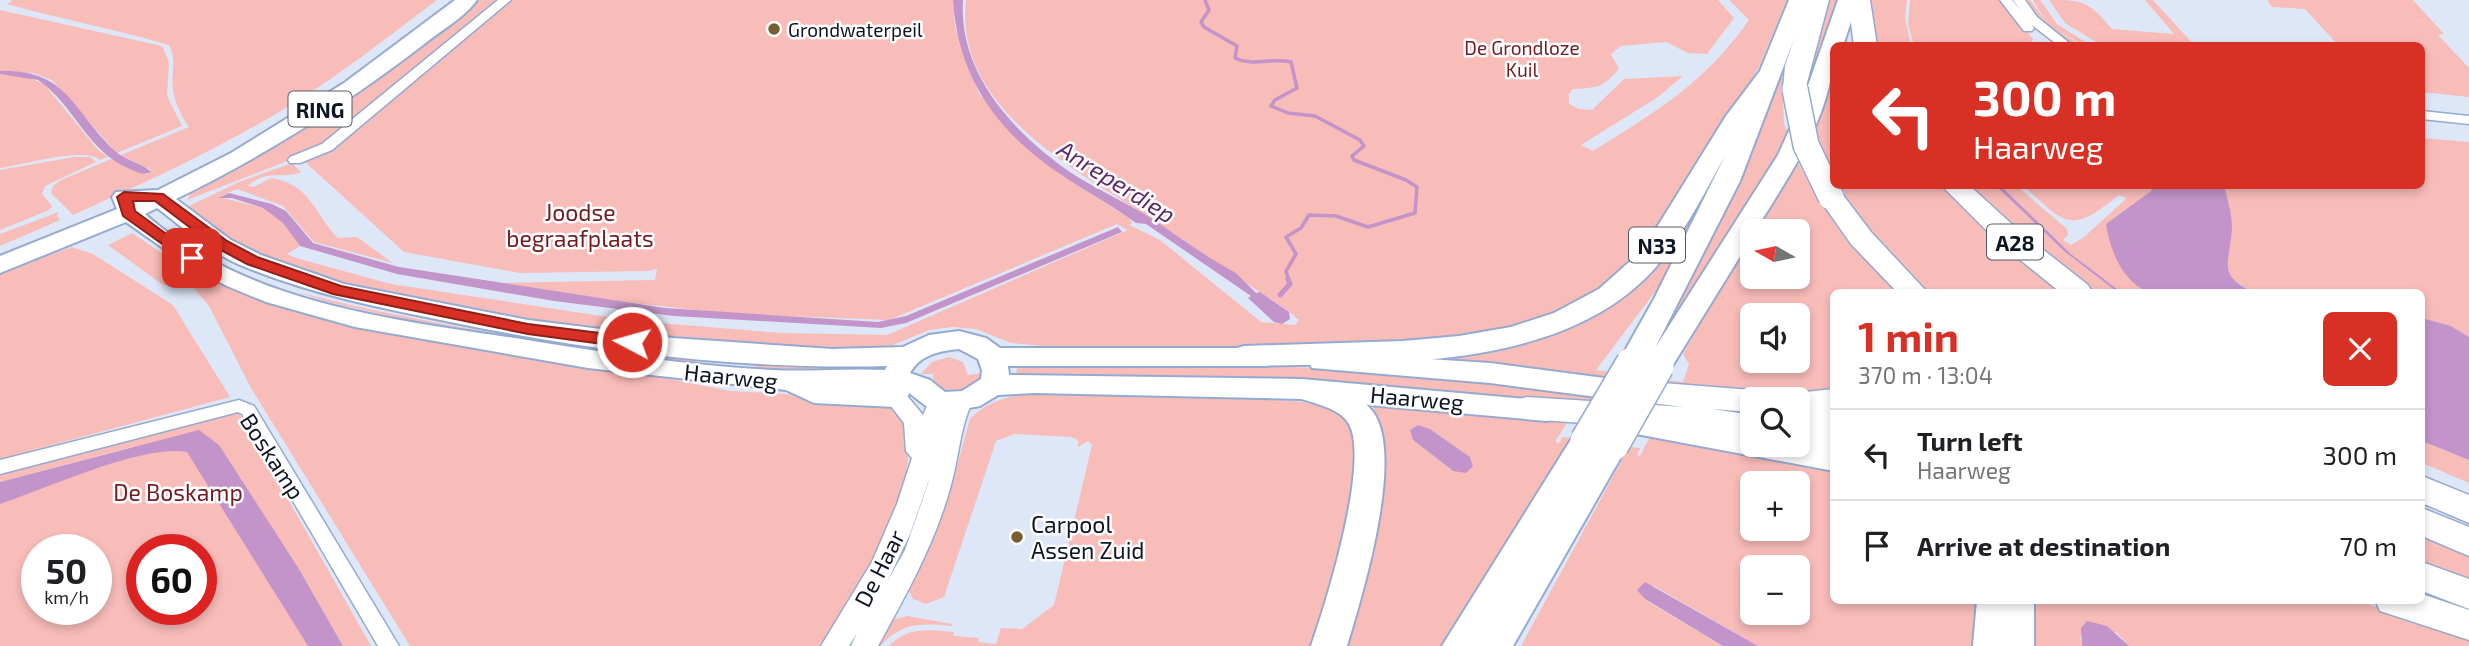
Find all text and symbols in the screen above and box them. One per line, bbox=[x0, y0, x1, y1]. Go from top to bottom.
place label: Grondwaterpeil bbox=[788, 18, 923, 41]
marker: Grondwaterpeil bbox=[766, 21, 782, 37]
park label: De Grondloze Kuil bbox=[1464, 36, 1580, 81]
text: 300 m bbox=[1973, 67, 2116, 126]
icon: left bbox=[1858, 70, 1949, 161]
road number: RING bbox=[288, 92, 352, 126]
text: Haarweg bbox=[1973, 127, 2104, 165]
water label: Anreperdiep bbox=[1052, 133, 1181, 229]
park label: Joodse begraafplaats bbox=[506, 198, 654, 252]
north arrow bbox=[1740, 219, 1810, 289]
map controls bbox=[1740, 219, 1810, 625]
road number: A28 bbox=[1987, 224, 2043, 260]
pin bbox=[162, 228, 222, 288]
road number: N33 bbox=[1629, 228, 1685, 262]
icon: arrive bbox=[173, 239, 211, 277]
button: sound bbox=[1740, 303, 1810, 373]
position arrow bbox=[595, 305, 669, 379]
text: 1 min bbox=[1858, 310, 1959, 360]
button: close bbox=[2323, 312, 2397, 386]
street label: Haarweg bbox=[683, 357, 779, 395]
text: 370 m · 13:04 bbox=[1858, 361, 1993, 389]
street label: Haarweg bbox=[1369, 380, 1465, 416]
button: search bbox=[1740, 387, 1810, 457]
street label: Boskamp bbox=[235, 408, 311, 504]
text: Turn left bbox=[1917, 425, 2023, 456]
icon: left bbox=[1858, 436, 1896, 474]
text: 300 m bbox=[2323, 439, 2397, 470]
text: Haarweg bbox=[1917, 456, 2011, 484]
button: + bbox=[1740, 471, 1810, 541]
park label: De Boskamp bbox=[113, 478, 243, 506]
place label: Carpool Assen Zuid bbox=[1031, 510, 1145, 564]
street label: De Haar bbox=[848, 525, 910, 611]
icon: arrive bbox=[1858, 527, 1896, 565]
marker: Carpool Assen Zuid bbox=[1009, 529, 1025, 545]
text: Arrive at destination bbox=[1917, 530, 2170, 561]
text: 70 m bbox=[2339, 530, 2397, 561]
speed limit sign: 60 bbox=[126, 534, 217, 625]
text: 50 bbox=[46, 549, 87, 591]
button: − bbox=[1740, 555, 1810, 625]
text: km/h bbox=[44, 586, 89, 608]

